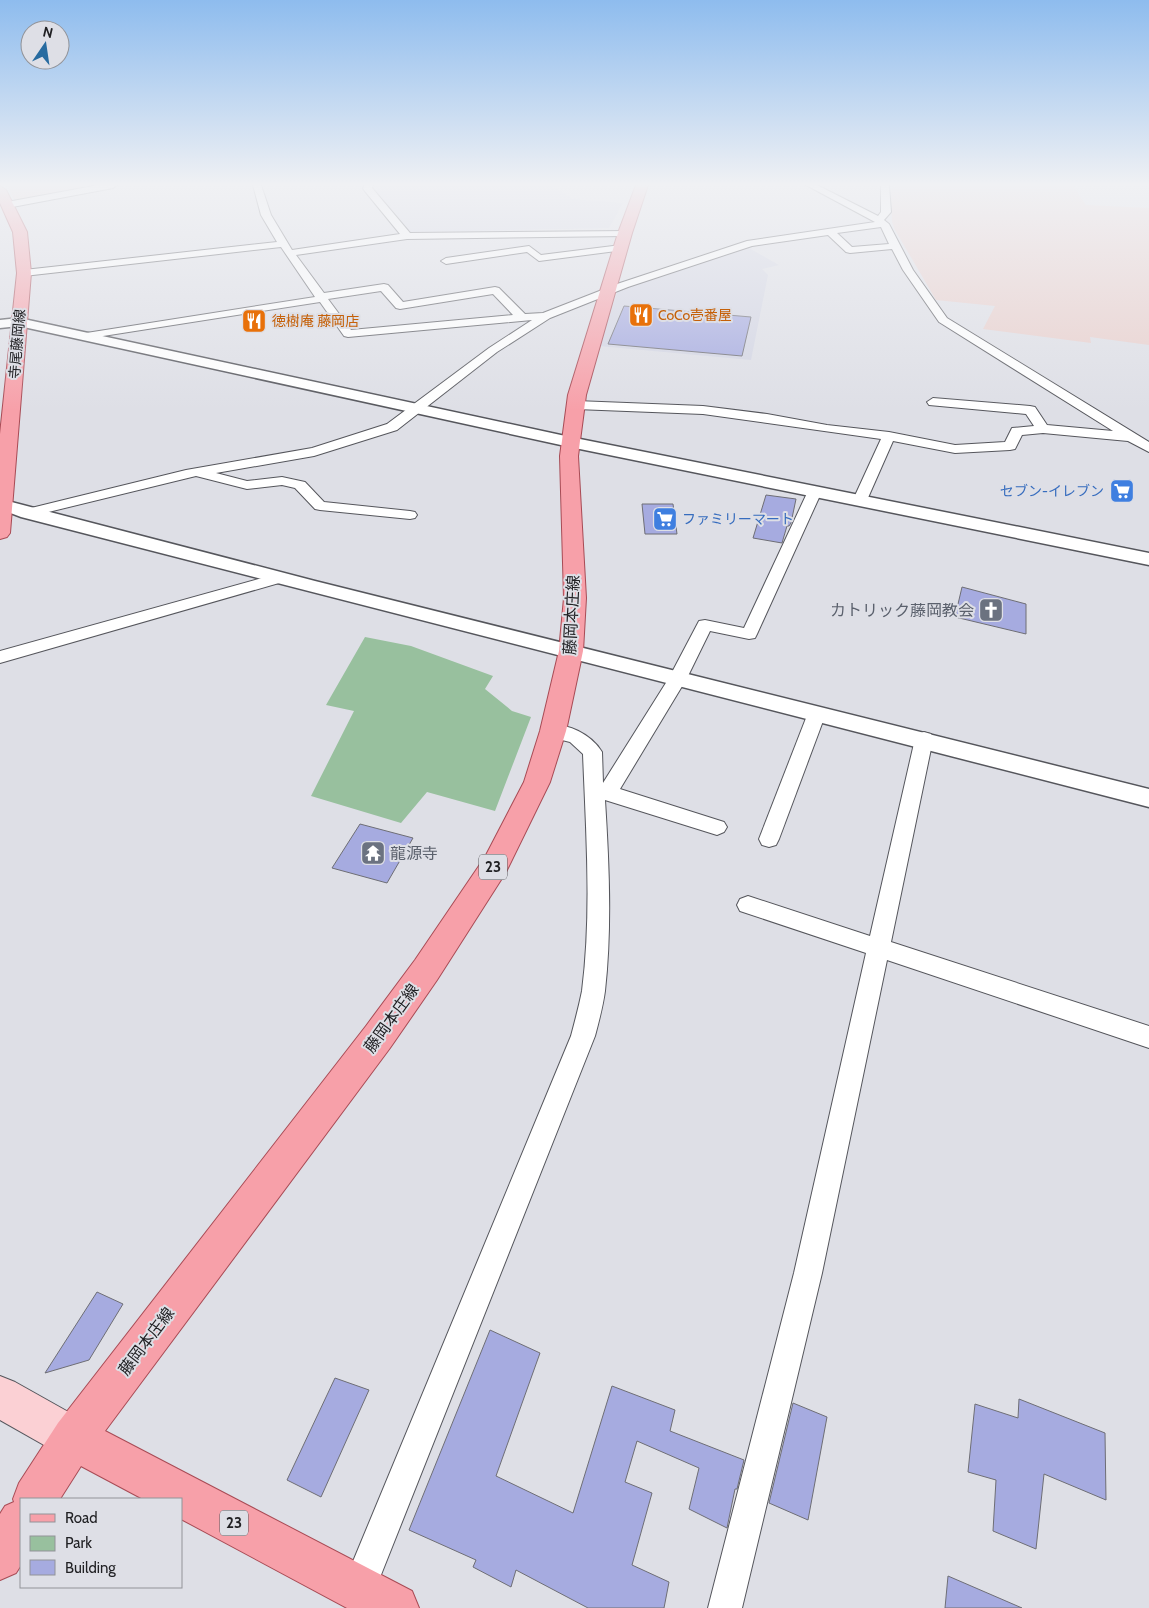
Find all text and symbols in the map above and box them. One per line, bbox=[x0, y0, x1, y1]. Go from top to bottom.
north arrow bbox=[20, 20, 70, 70]
text: N bbox=[41, 22, 55, 42]
restaurant icon: CoCo壱番屋 bbox=[628, 302, 654, 328]
place label: CoCo壱番屋 bbox=[658, 306, 732, 324]
street label: 寺尾藤岡線 bbox=[5, 308, 29, 380]
restaurant icon: 徳樹庵 藤岡店 bbox=[241, 308, 267, 334]
place label: 徳樹庵 藤岡店 bbox=[272, 312, 359, 330]
supermarket icon: セブン-イレブン bbox=[1109, 478, 1135, 504]
place label: セブン-イレブン bbox=[1000, 482, 1104, 500]
supermarket icon: ファミリーマート bbox=[652, 506, 678, 532]
place label: ファミリーマート bbox=[682, 510, 794, 528]
street label: 藤岡本庄線 bbox=[560, 575, 583, 655]
church icon: カトリック藤岡教会 bbox=[978, 597, 1004, 623]
place label: カトリック藤岡教会 bbox=[830, 601, 974, 620]
temple icon: 龍源寺 bbox=[360, 840, 386, 866]
place label: 龍源寺 bbox=[390, 844, 438, 863]
road number: 23 bbox=[479, 854, 507, 880]
street label: 藤岡本庄線 bbox=[360, 980, 423, 1056]
street label: 藤岡本庄線 bbox=[115, 1304, 178, 1379]
legend bbox=[20, 1498, 182, 1588]
text: Road bbox=[65, 1509, 98, 1527]
road number: 23 bbox=[220, 1510, 248, 1536]
text: Park bbox=[65, 1534, 92, 1552]
text: Building bbox=[65, 1559, 116, 1577]

